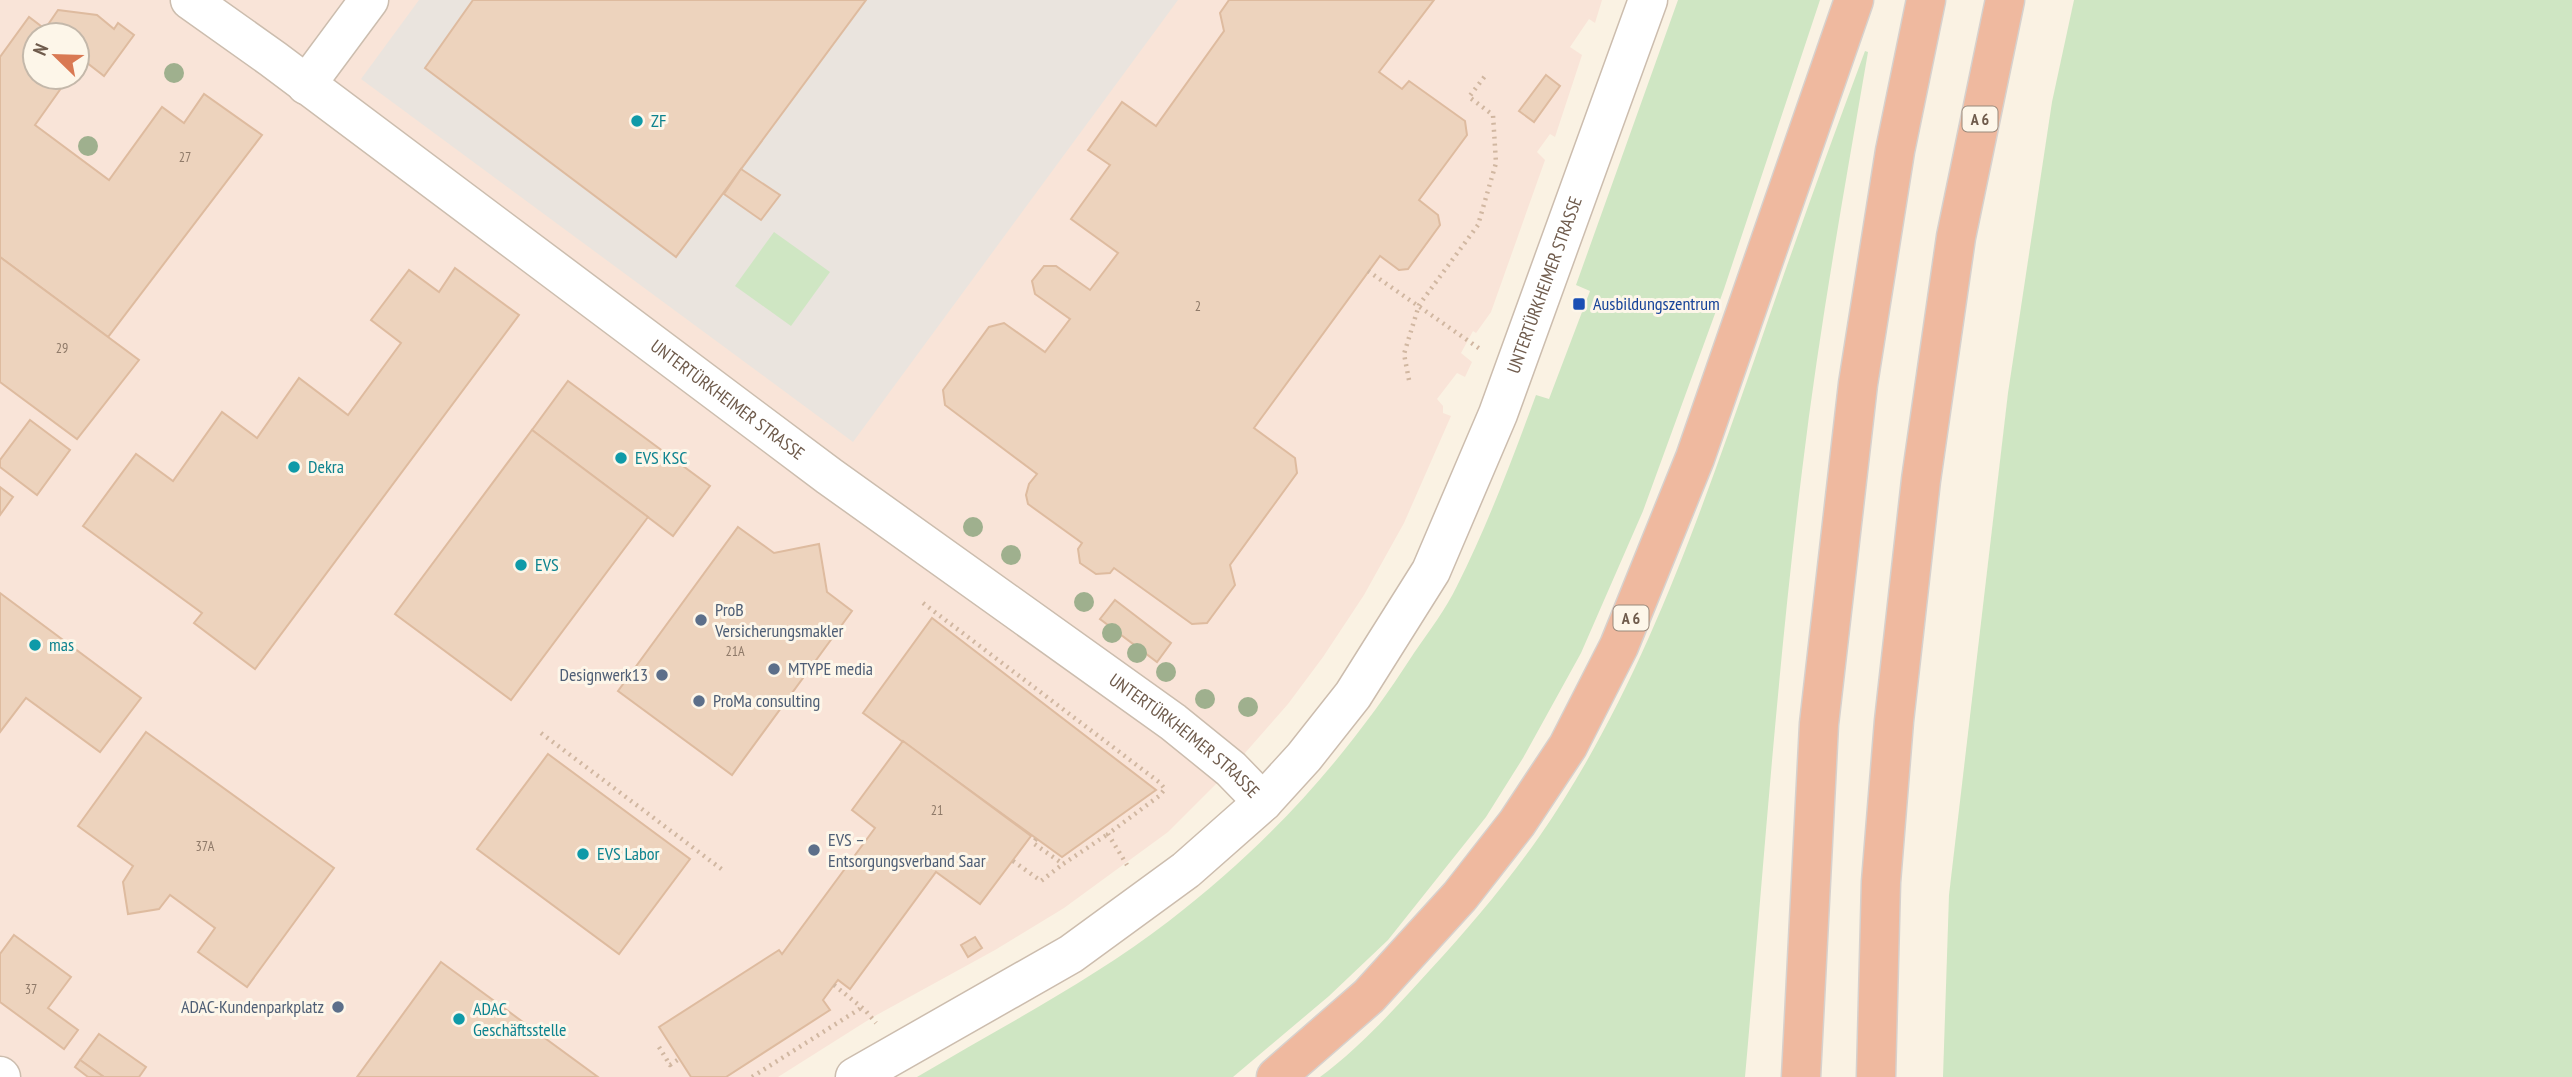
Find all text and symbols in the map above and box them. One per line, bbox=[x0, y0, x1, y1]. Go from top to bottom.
north arrow bbox=[21, 21, 91, 91]
text: N bbox=[27, 40, 53, 59]
road number: A 6 bbox=[1962, 106, 1997, 132]
place label: ZF bbox=[651, 109, 666, 132]
marker: ZF bbox=[629, 113, 645, 129]
house number: 27 bbox=[179, 148, 191, 166]
street label: UNTERTÜRKHEIMER STRASSE bbox=[1502, 193, 1587, 376]
place label: Ausbildungszentrum bbox=[1593, 292, 1720, 315]
marker: Ausbildungszentrum bbox=[1571, 296, 1587, 312]
house number: 2 bbox=[1195, 297, 1201, 315]
street label: UNTERTÜRKHEIMER STRASSE bbox=[646, 334, 809, 465]
house number: 29 bbox=[56, 339, 68, 357]
place label: EVS KSC bbox=[635, 446, 687, 469]
marker: EVS KSC bbox=[613, 450, 629, 466]
place label: Dekra bbox=[308, 455, 344, 478]
marker: Dekra bbox=[286, 459, 302, 475]
place label: EVS bbox=[535, 553, 559, 576]
marker: EVS bbox=[513, 557, 529, 573]
place label: ProB Versicherungsmakler bbox=[714, 598, 844, 642]
road number: A 6 bbox=[1614, 606, 1648, 631]
marker: ProB Versicherungsmakler bbox=[693, 612, 709, 628]
place label: mas bbox=[49, 633, 74, 656]
marker: mas bbox=[27, 637, 43, 653]
house number: 21A bbox=[725, 642, 745, 660]
place label: MTYPE media bbox=[788, 657, 873, 680]
marker: MTYPE media bbox=[766, 661, 782, 677]
place label: Designwerk13 bbox=[559, 663, 648, 686]
marker: Designwerk13 bbox=[654, 667, 670, 683]
street label: UNTERTÜRKHEIMER STRASSE bbox=[1105, 668, 1265, 802]
place label: ProMa consulting bbox=[713, 689, 820, 712]
marker: ProMa consulting bbox=[691, 693, 707, 709]
house number: 21 bbox=[931, 801, 943, 819]
place label: EVS – Entsorgungsverband Saar bbox=[828, 828, 986, 872]
house number: 37A bbox=[196, 837, 215, 855]
place label: EVS Labor bbox=[597, 842, 660, 865]
marker: EVS – Entsorgungsverband Saar bbox=[806, 842, 822, 858]
marker: EVS Labor bbox=[575, 846, 591, 862]
house number: 37 bbox=[25, 980, 37, 998]
place label: ADAC-Kundenparkplatz bbox=[181, 995, 324, 1018]
place label: ADAC Geschäftsstelle bbox=[473, 997, 567, 1041]
marker: ADAC-Kundenparkplatz bbox=[330, 999, 346, 1015]
marker: ADAC Geschäftsstelle bbox=[451, 1011, 467, 1027]

